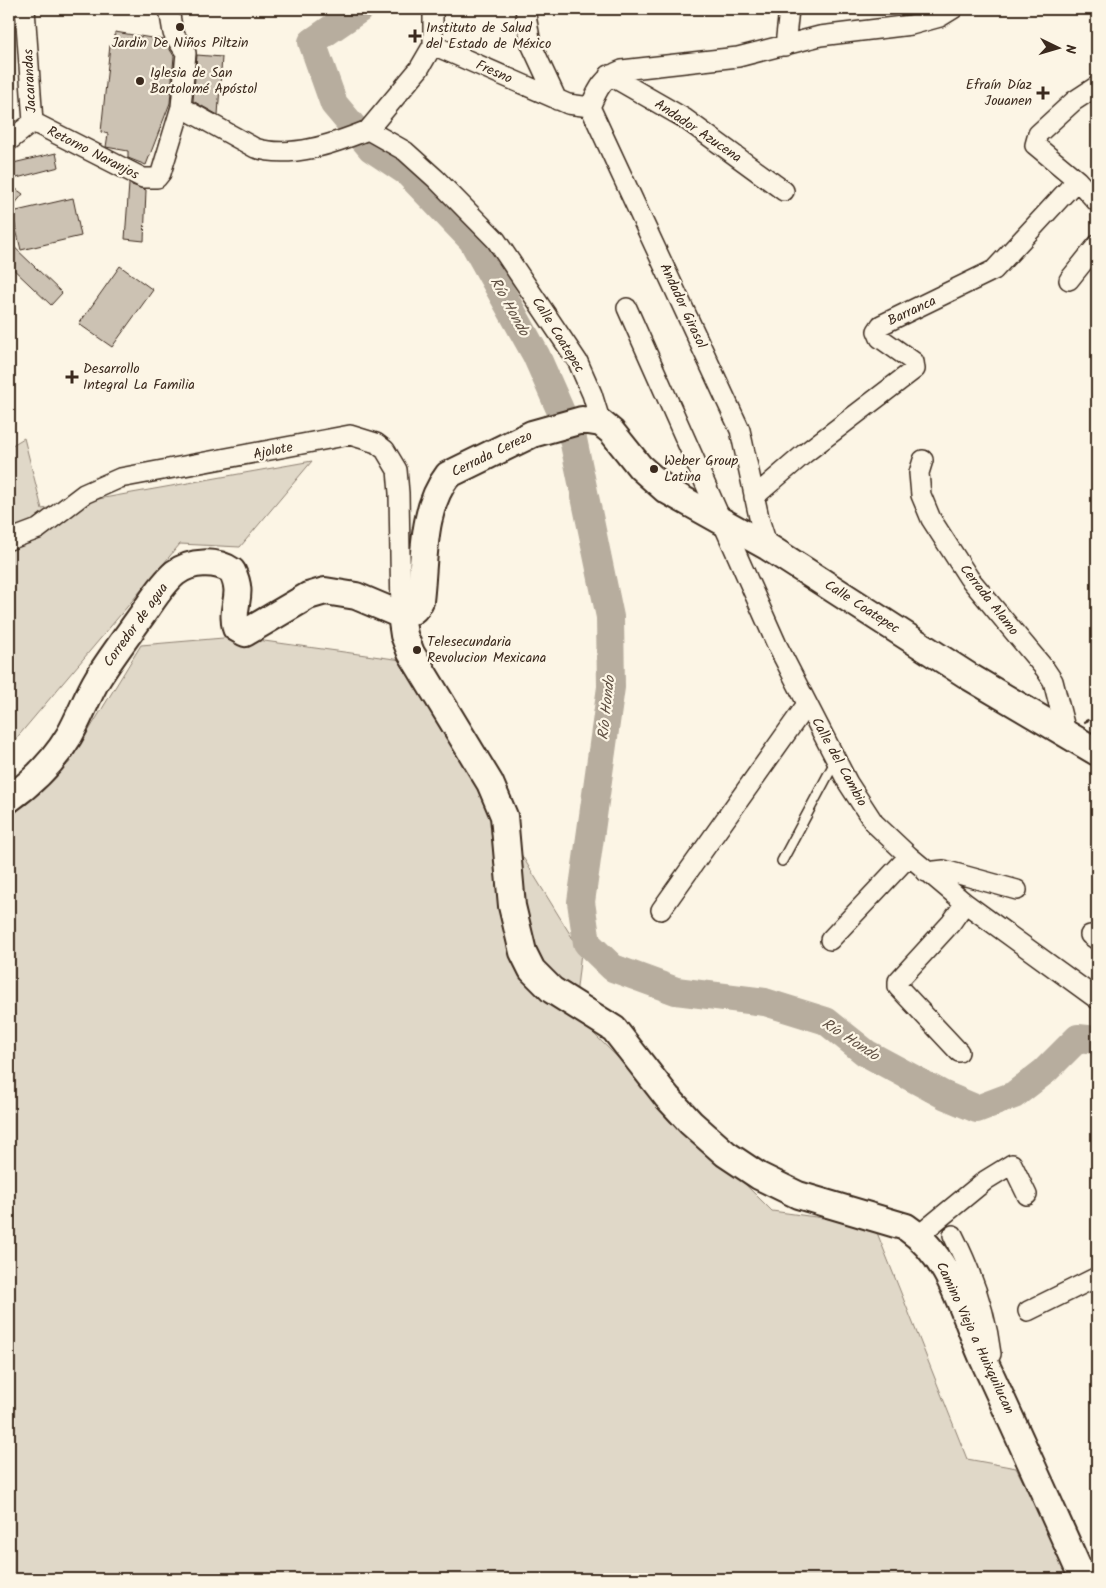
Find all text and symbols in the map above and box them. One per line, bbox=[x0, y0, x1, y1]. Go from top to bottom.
place label: Instituto de Salud del Estado de México bbox=[426, 17, 551, 55]
marker: Jardin De Niños Piltzin bbox=[174, 21, 186, 33]
north arrow bbox=[1034, 22, 1084, 72]
marker: Instituto de Salud del Estado de México bbox=[408, 29, 422, 43]
place label: Jardin De Niños Piltzin bbox=[111, 32, 249, 54]
text: N bbox=[1059, 44, 1081, 55]
street label: Jacarandas bbox=[17, 48, 43, 114]
street label: Fresno bbox=[472, 54, 516, 90]
place label: Iglesia de San Bartolomé Apóstol bbox=[150, 62, 258, 100]
place label: Efraín Díaz Jouanen bbox=[966, 74, 1032, 112]
marker: Iglesia de San Bartolomé Apóstol bbox=[134, 75, 146, 87]
marker: Efraín Díaz Jouanen bbox=[1036, 86, 1050, 100]
street label: Andador Azucena bbox=[650, 94, 746, 168]
street label: Retorno Naranjos bbox=[43, 120, 143, 186]
street label: Andador Girasol bbox=[654, 260, 713, 353]
water label: Río Hondo bbox=[483, 273, 536, 342]
street label: Barranca bbox=[884, 290, 940, 332]
street label: Calle Coatepec bbox=[526, 293, 590, 377]
place label: Desarrollo Integral La Familia bbox=[83, 358, 195, 396]
marker: Desarrollo Integral La Familia bbox=[65, 370, 79, 384]
street label: Cerrada Cerezo bbox=[448, 425, 536, 483]
street label: Ajolote bbox=[251, 436, 295, 466]
place label: Weber Group Latina bbox=[664, 450, 738, 488]
marker: Weber Group Latina bbox=[648, 463, 660, 475]
street label: Cerrada Alamo bbox=[954, 559, 1024, 641]
street label: Calle Coatepec bbox=[820, 574, 904, 640]
street label: Corredor de agua bbox=[98, 578, 174, 672]
place label: Telesecundaria Revolucion Mexicana bbox=[427, 631, 546, 669]
marker: Telesecundaria Revolucion Mexicana bbox=[411, 644, 423, 656]
water label: Río Hondo bbox=[592, 674, 622, 741]
street label: Calle del Cambio bbox=[805, 713, 873, 811]
water label: Río Hondo bbox=[817, 1012, 884, 1068]
street label: Camino Viejo a Huixquilucan bbox=[930, 1258, 1020, 1418]

